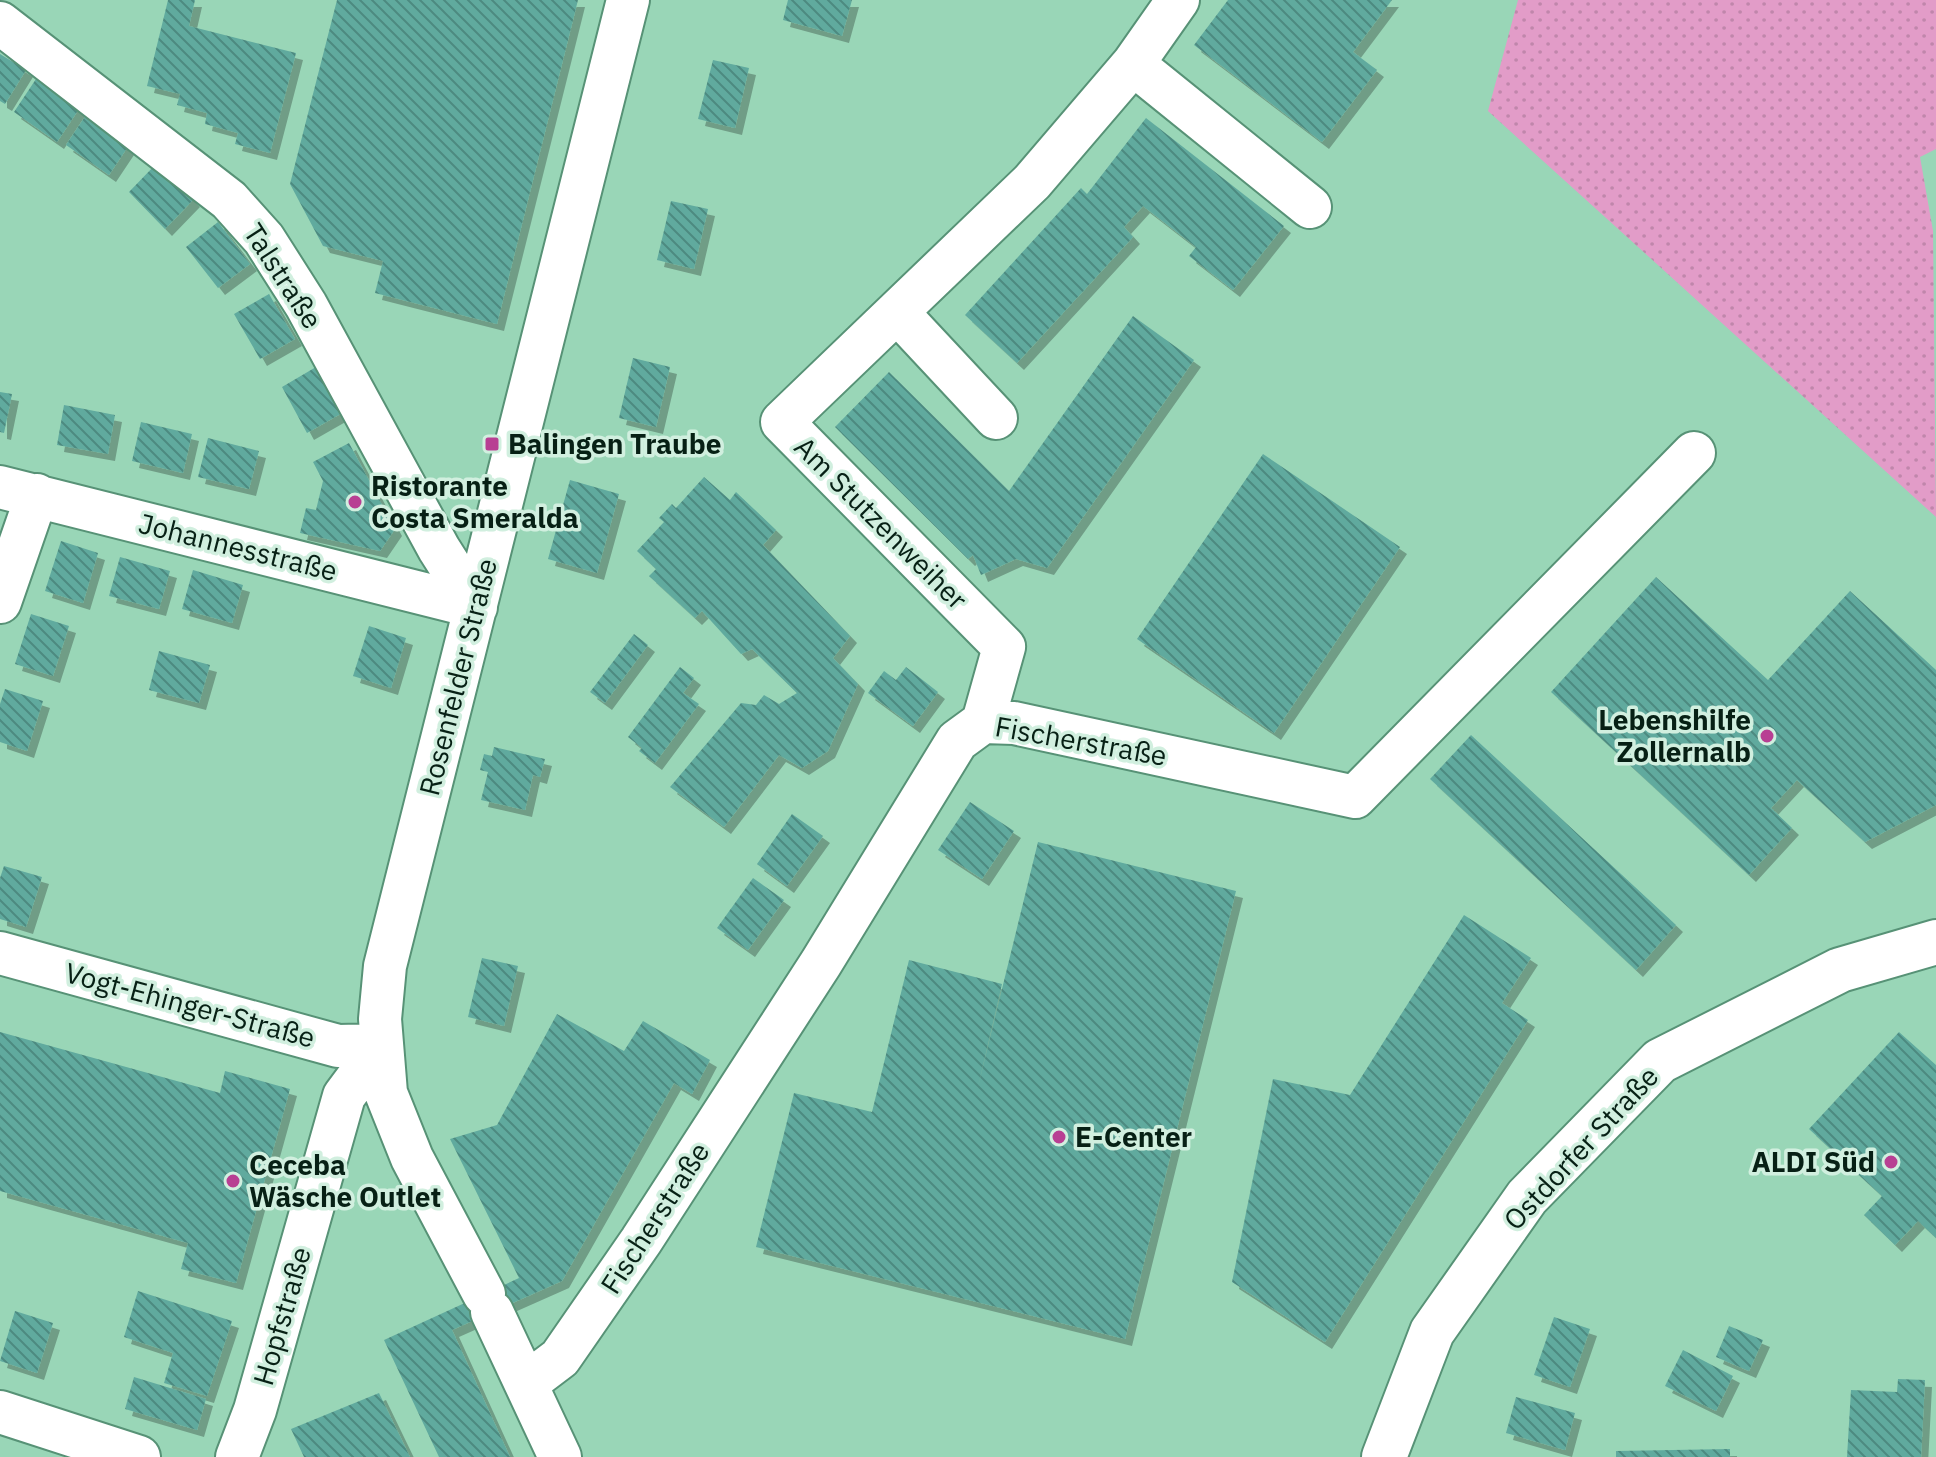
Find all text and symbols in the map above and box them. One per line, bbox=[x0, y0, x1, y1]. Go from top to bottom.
street label: Talstraße bbox=[236, 216, 331, 335]
place label: Balingen Traube bbox=[508, 425, 722, 462]
street label: Am Stutzenweiher bbox=[787, 428, 976, 617]
marker: Balingen Traube bbox=[483, 435, 501, 453]
place label: Ristorante Costa Smeralda bbox=[371, 467, 579, 536]
marker: Ristorante Costa Smeralda bbox=[346, 493, 364, 511]
street label: Johannesstraße bbox=[135, 504, 341, 589]
street label: Rosenfelder Straße bbox=[410, 554, 505, 799]
place label: Lebenshilfe Zollernalb bbox=[1598, 701, 1751, 770]
street label: Fischerstraße bbox=[992, 707, 1170, 774]
marker: Lebenshilfe Zollernalb bbox=[1758, 727, 1776, 745]
street label: Vogt-Ehinger-Straße bbox=[61, 953, 319, 1056]
street label: Ostdorfer Straße bbox=[1495, 1058, 1666, 1237]
place label: E-Center bbox=[1075, 1118, 1192, 1155]
marker: E-Center bbox=[1050, 1128, 1068, 1146]
street label: Fischerstraße bbox=[592, 1135, 717, 1301]
place label: ALDI Süd bbox=[1752, 1143, 1875, 1180]
place label: Ceceba Wäsche Outlet bbox=[249, 1146, 441, 1215]
marker: ALDI Süd bbox=[1882, 1153, 1900, 1171]
marker: Ceceba Wäsche Outlet bbox=[224, 1172, 242, 1190]
street label: Hopfstraße bbox=[244, 1242, 319, 1389]

